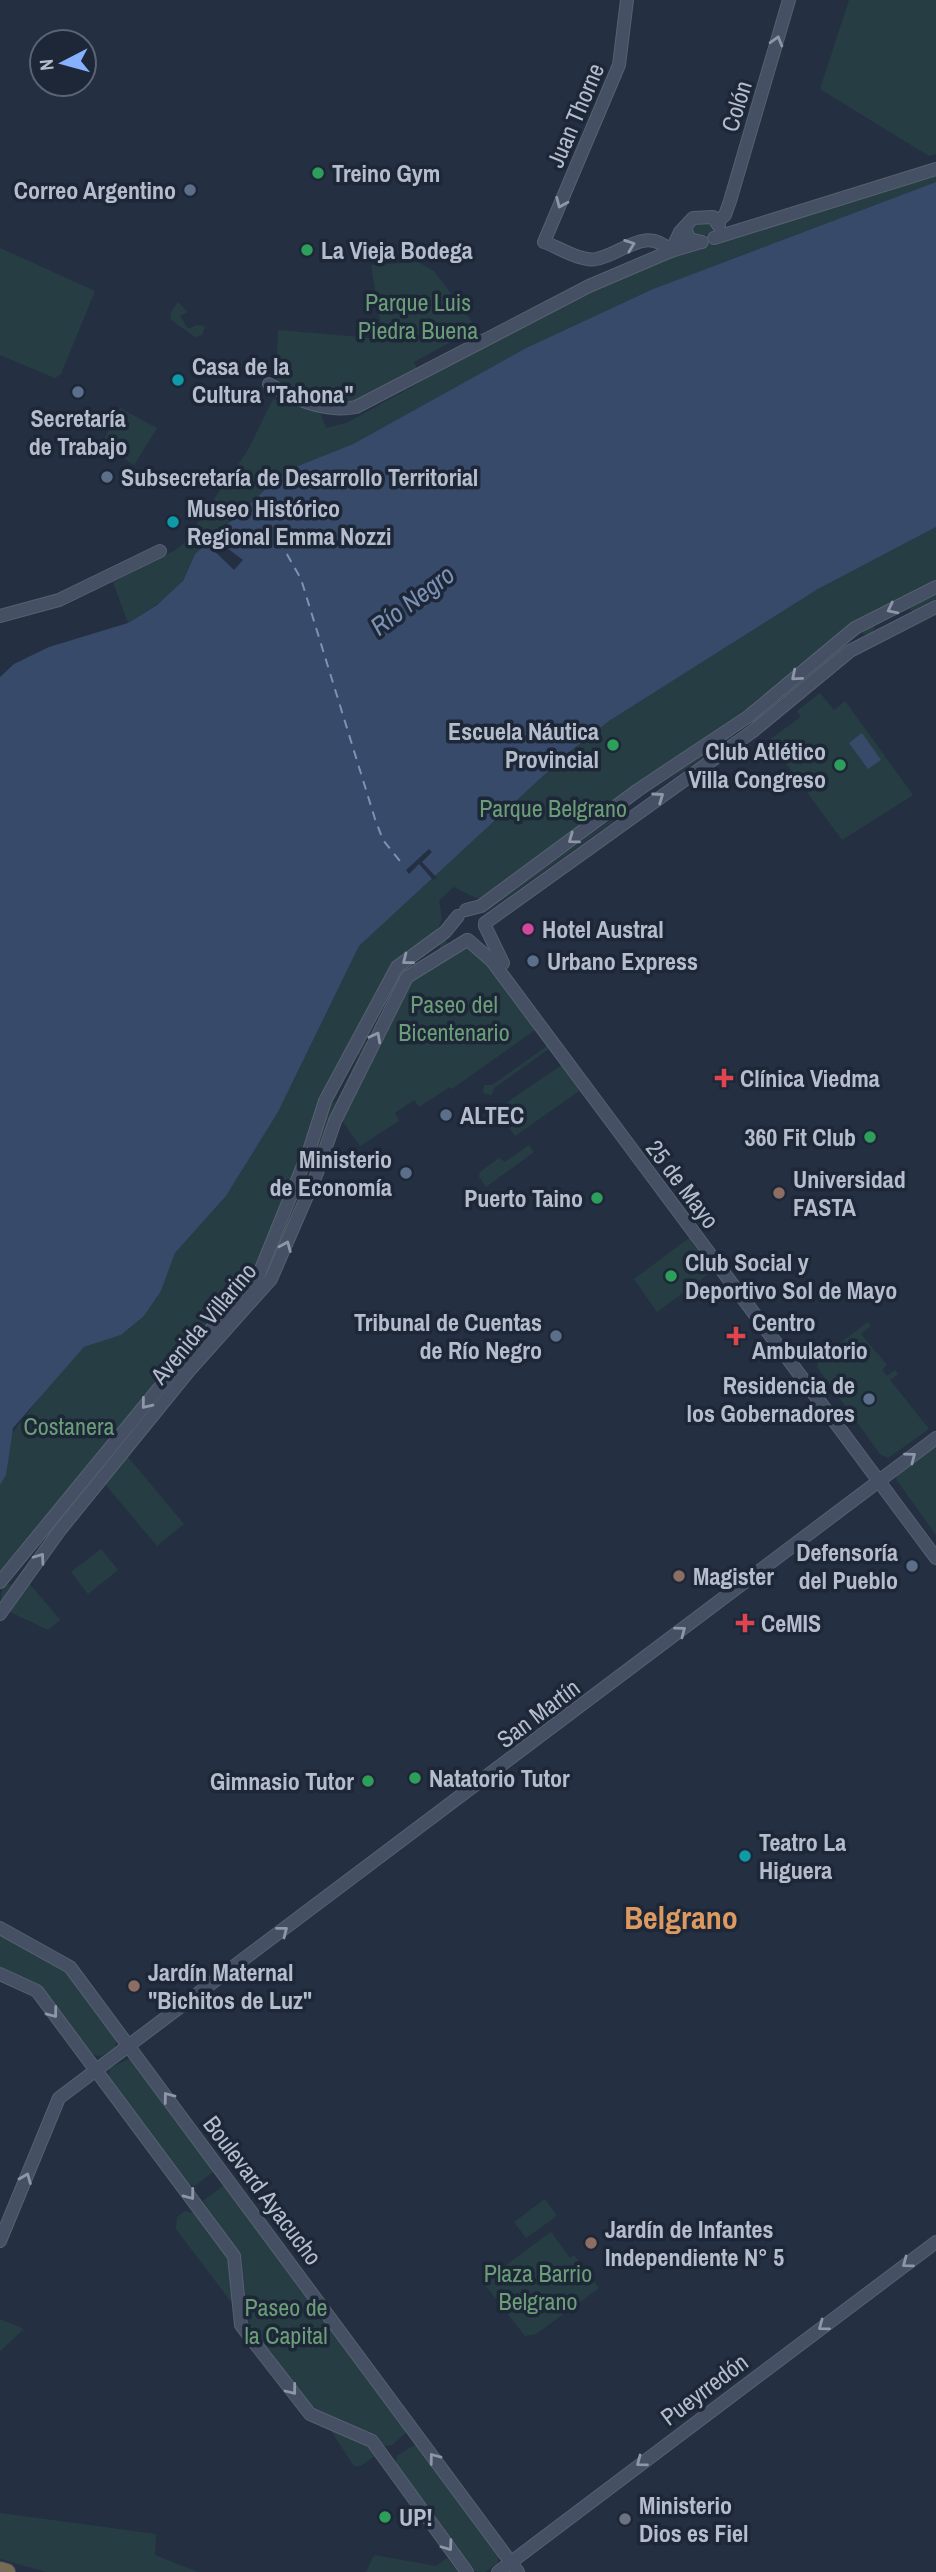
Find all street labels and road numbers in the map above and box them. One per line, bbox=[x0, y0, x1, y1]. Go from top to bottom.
street label: Juan Thorne bbox=[539, 58, 611, 172]
street label: Colón bbox=[713, 77, 759, 135]
street label: 25 de Mayo bbox=[639, 1133, 727, 1235]
street label: Avenida Villarino bbox=[142, 1256, 263, 1391]
street label: San Martín bbox=[490, 1671, 586, 1755]
street label: Boulevard Ayacucho bbox=[196, 2109, 330, 2271]
street label: Pueyrredón bbox=[654, 2346, 754, 2432]

